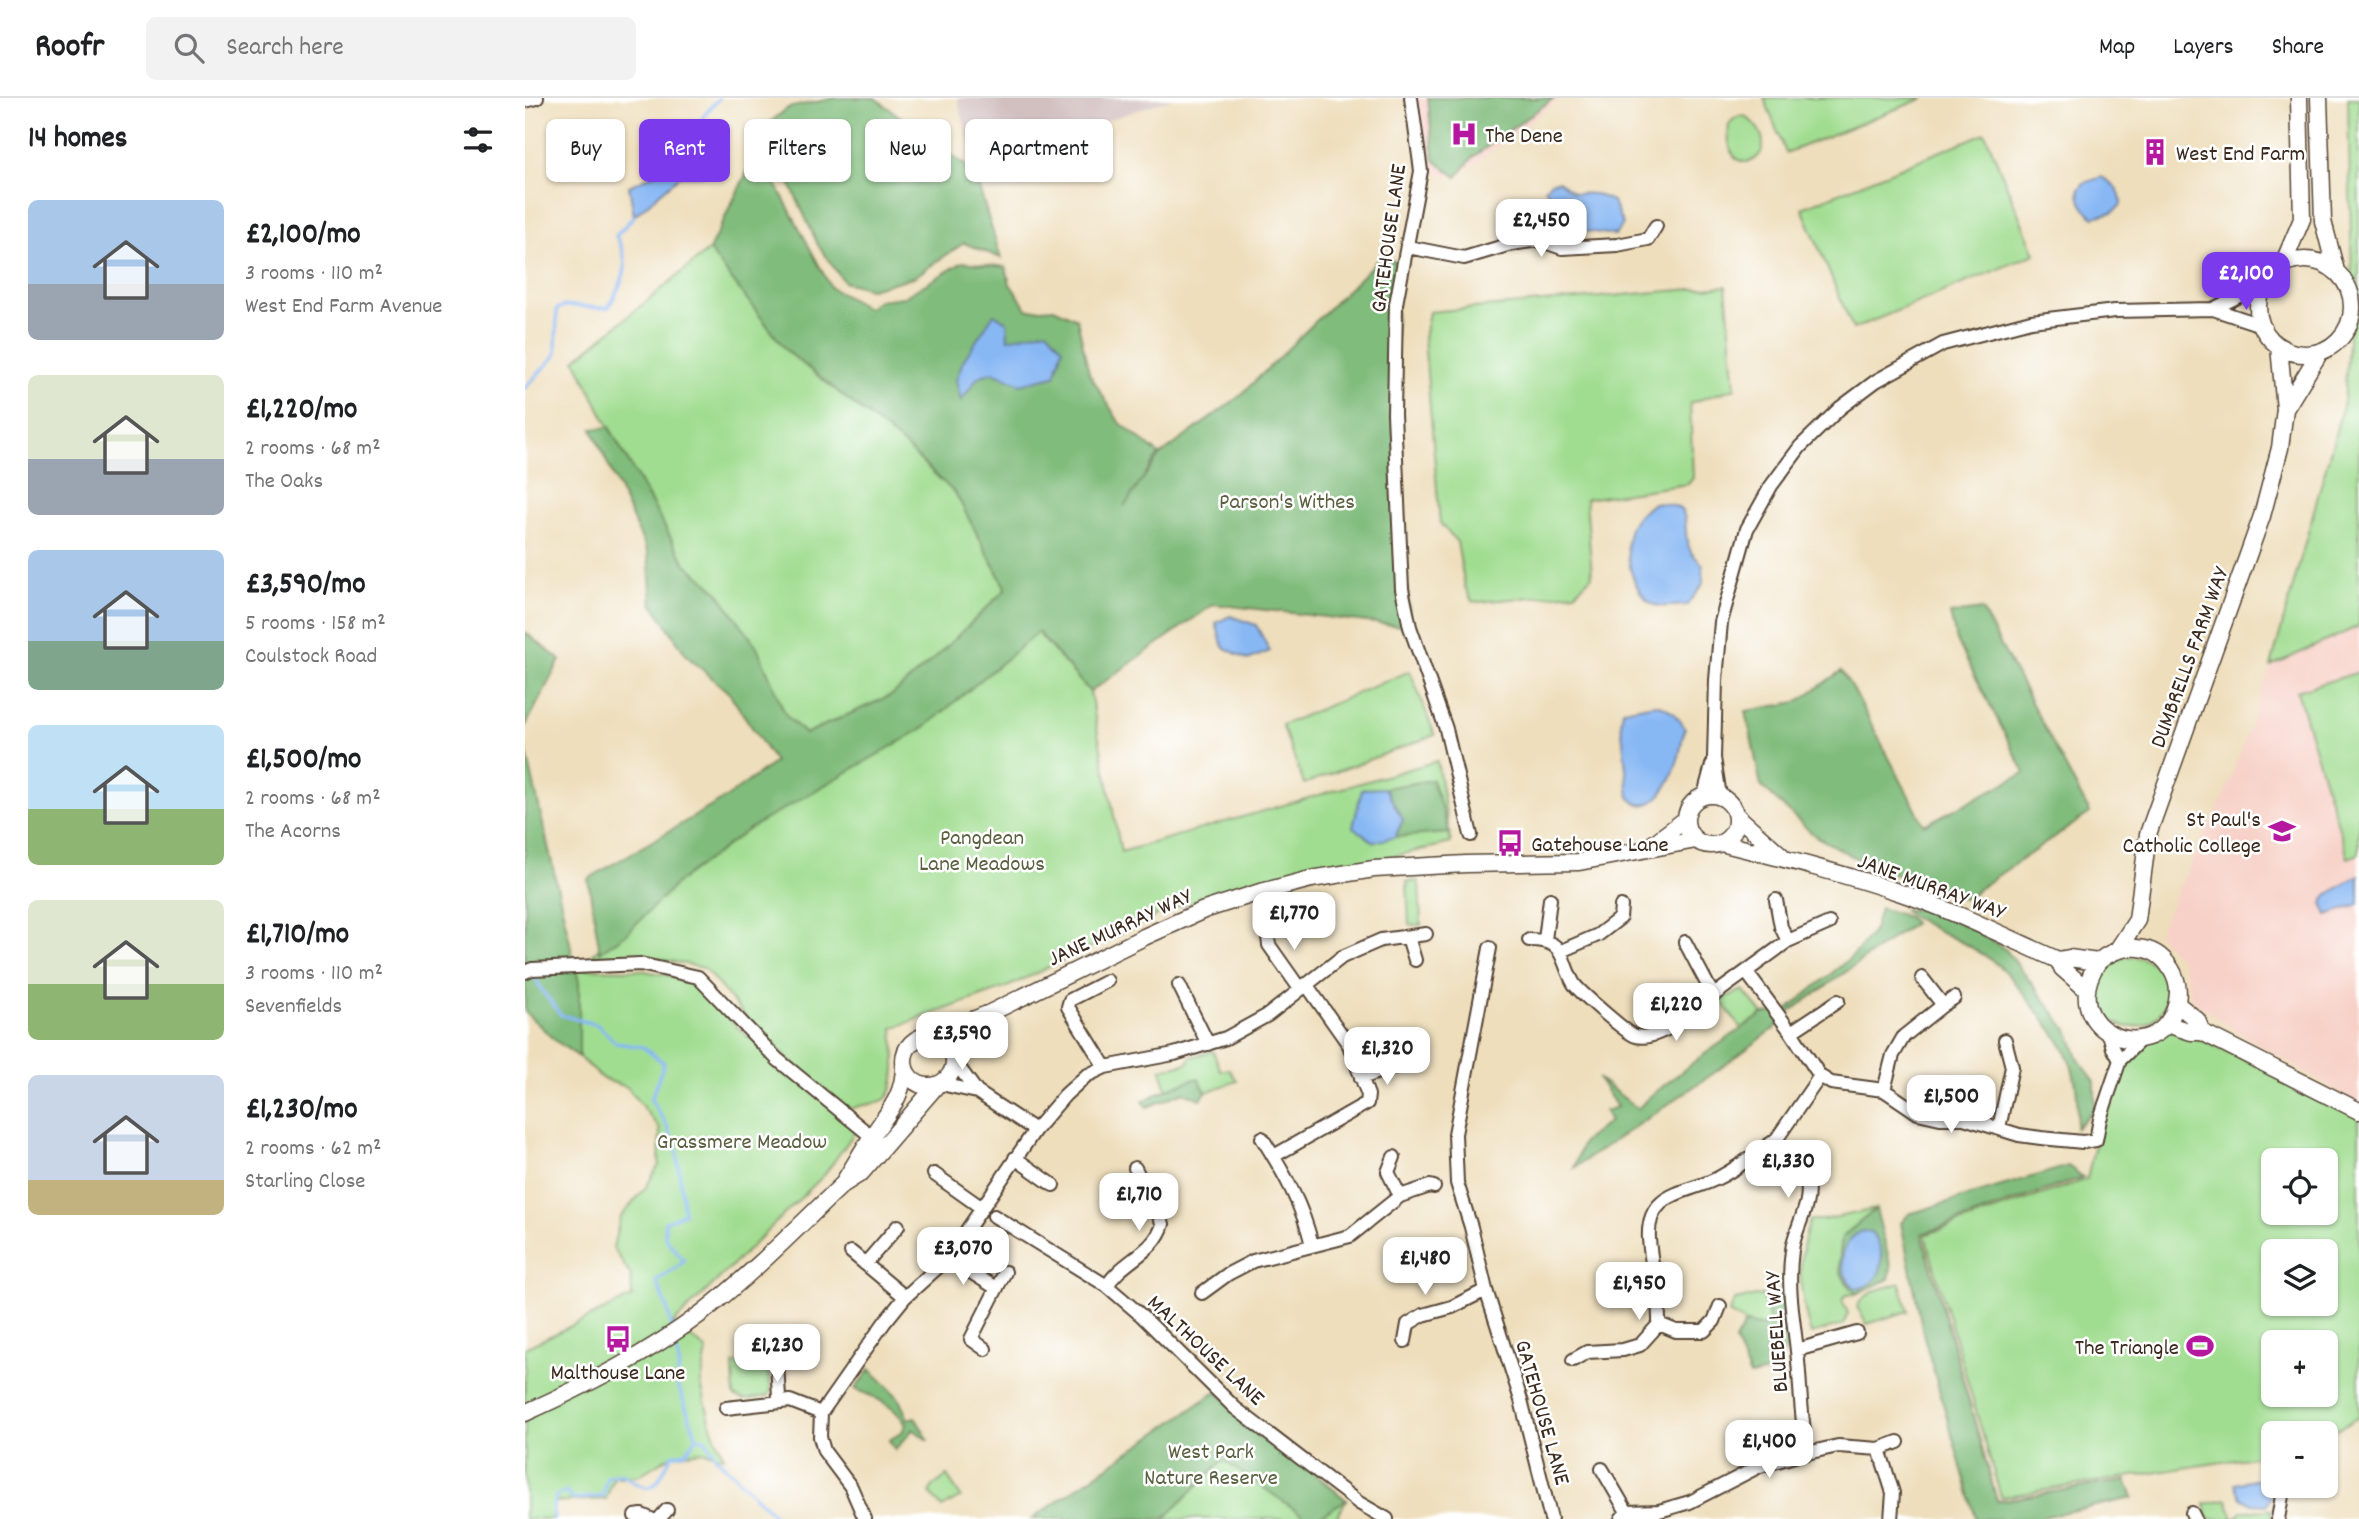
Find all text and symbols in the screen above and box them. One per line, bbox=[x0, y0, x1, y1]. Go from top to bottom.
search box bbox=[146, 17, 636, 80]
text: Roofr bbox=[35, 25, 104, 72]
icon: search bbox=[170, 29, 208, 67]
text: Search here bbox=[226, 30, 344, 67]
text: Map bbox=[2099, 31, 2135, 65]
text: Layers bbox=[2173, 31, 2234, 65]
text: Share bbox=[2272, 31, 2324, 65]
text: 14 homes bbox=[28, 119, 127, 162]
chip: Buy bbox=[546, 119, 625, 182]
chip: Rent bbox=[639, 119, 730, 182]
chip: Filters bbox=[744, 119, 851, 182]
chip: New bbox=[865, 119, 951, 182]
chip: Apartment bbox=[965, 119, 1113, 182]
hospital icon: The Dene bbox=[1449, 119, 1479, 149]
icon: filters bbox=[459, 121, 497, 159]
place label: The Dene bbox=[1485, 121, 1563, 154]
building icon: West End Farm bbox=[2140, 137, 2170, 167]
place label: West End Farm bbox=[2176, 139, 2305, 172]
street label: GATEHOUSE LANE bbox=[1364, 162, 1417, 315]
pin: £2,450 bbox=[1484, 200, 1598, 259]
text: £2,450 bbox=[1512, 205, 1570, 238]
text: £2,100/mo bbox=[245, 215, 361, 258]
icon: home bbox=[84, 228, 168, 312]
pin: £2,100 bbox=[2189, 252, 2303, 312]
text: 3 rooms · 110 m² bbox=[245, 258, 383, 291]
text: £2,100 bbox=[2218, 258, 2274, 291]
text: West End Farm Avenue bbox=[245, 291, 442, 324]
text: £1,220/mo bbox=[245, 390, 357, 433]
icon: home bbox=[84, 403, 168, 487]
text: 2 rooms · 68 m² bbox=[245, 433, 381, 466]
text: The Oaks bbox=[245, 466, 323, 499]
park label: Parson's Withes bbox=[1219, 487, 1355, 520]
street label: DUMBRELLS FARM WAY bbox=[2143, 563, 2240, 753]
text: £3,590/mo bbox=[245, 565, 366, 608]
icon: home bbox=[84, 578, 168, 662]
text: 5 rooms · 158 m² bbox=[245, 608, 386, 641]
text: Coulstock Road bbox=[245, 641, 377, 674]
text: £1,500/mo bbox=[245, 740, 361, 783]
icon: home bbox=[84, 753, 168, 837]
text: 2 rooms · 68 m² bbox=[245, 783, 381, 816]
place label: St Paul's Catholic College bbox=[2123, 805, 2261, 864]
text: The Acorns bbox=[245, 816, 341, 849]
school or university icon: St Paul's Catholic College bbox=[2267, 816, 2297, 846]
park label: Pangdean Lane Meadows bbox=[919, 823, 1045, 882]
bus stop icon: Gatehouse Lane bbox=[1495, 828, 1525, 858]
place label: Gatehouse Lane bbox=[1531, 830, 1669, 863]
street label: JANE MURRAY WAY bbox=[1852, 846, 2010, 931]
street label: JANE MURRAY WAY bbox=[1043, 881, 1198, 977]
pin: £1,770 bbox=[1237, 892, 1351, 952]
text: £1,770 bbox=[1268, 898, 1320, 931]
text: £1,710/mo bbox=[245, 915, 349, 958]
icon: home bbox=[84, 928, 168, 1012]
text: 3 rooms · 110 m² bbox=[245, 958, 383, 991]
pin: £1,220 bbox=[1619, 984, 1733, 1043]
text: £1,220 bbox=[1649, 989, 1703, 1022]
text: Sevenfields bbox=[245, 991, 342, 1024]
pin: £3,590 bbox=[905, 1012, 1019, 1072]
text: £3,590 bbox=[932, 1018, 992, 1051]
pin: £1,320 bbox=[1330, 1028, 1444, 1087]
text: £1,320 bbox=[1360, 1033, 1414, 1066]
pin: £1,500 bbox=[1894, 1076, 2008, 1135]
text: £1,500 bbox=[1923, 1081, 1979, 1114]
text: £1,230/mo bbox=[245, 1090, 358, 1133]
icon: home bbox=[84, 1103, 168, 1187]
park label: Grassmere Meadow bbox=[657, 1127, 827, 1160]
text: 2 rooms · 62 m² bbox=[245, 1133, 381, 1166]
pin: £1,330 bbox=[1731, 1140, 1845, 1200]
text: £1,330 bbox=[1761, 1146, 1815, 1179]
map controls bbox=[2261, 1148, 2338, 1498]
button: locate bbox=[2261, 1148, 2338, 1225]
text: Starling Close bbox=[245, 1166, 365, 1199]
pin: £1,710 bbox=[1082, 1174, 1196, 1233]
text: £1,710 bbox=[1115, 1179, 1163, 1212]
pin: £3,070 bbox=[906, 1228, 1020, 1287]
text: £3,070 bbox=[933, 1233, 993, 1266]
pin: £1,480 bbox=[1368, 1238, 1482, 1297]
button: layers bbox=[2261, 1239, 2338, 1316]
text: £1,480 bbox=[1399, 1243, 1451, 1276]
pin: £1,950 bbox=[1582, 1262, 1696, 1322]
text: £1,950 bbox=[1612, 1268, 1666, 1301]
street label: BLUEBELL WAY bbox=[1758, 1269, 1799, 1393]
street label: MALTHOUSE LANE bbox=[1138, 1288, 1271, 1415]
bus stop icon: Malthouse Lane bbox=[603, 1324, 633, 1354]
pin: £1,230 bbox=[720, 1324, 834, 1384]
text: £1,230 bbox=[750, 1330, 804, 1363]
button: + bbox=[2261, 1330, 2338, 1407]
sports icon: The Triangle bbox=[2185, 1331, 2215, 1361]
place label: The Triangle bbox=[2075, 1333, 2179, 1366]
street label: GATEHOUSE LANE bbox=[1504, 1337, 1577, 1490]
place label: Malthouse Lane bbox=[551, 1358, 685, 1391]
pin: £1,400 bbox=[1712, 1420, 1826, 1480]
button: − bbox=[2261, 1421, 2338, 1498]
text: £1,400 bbox=[1741, 1426, 1797, 1459]
park label: West Park Nature Reserve bbox=[1144, 1437, 1278, 1496]

